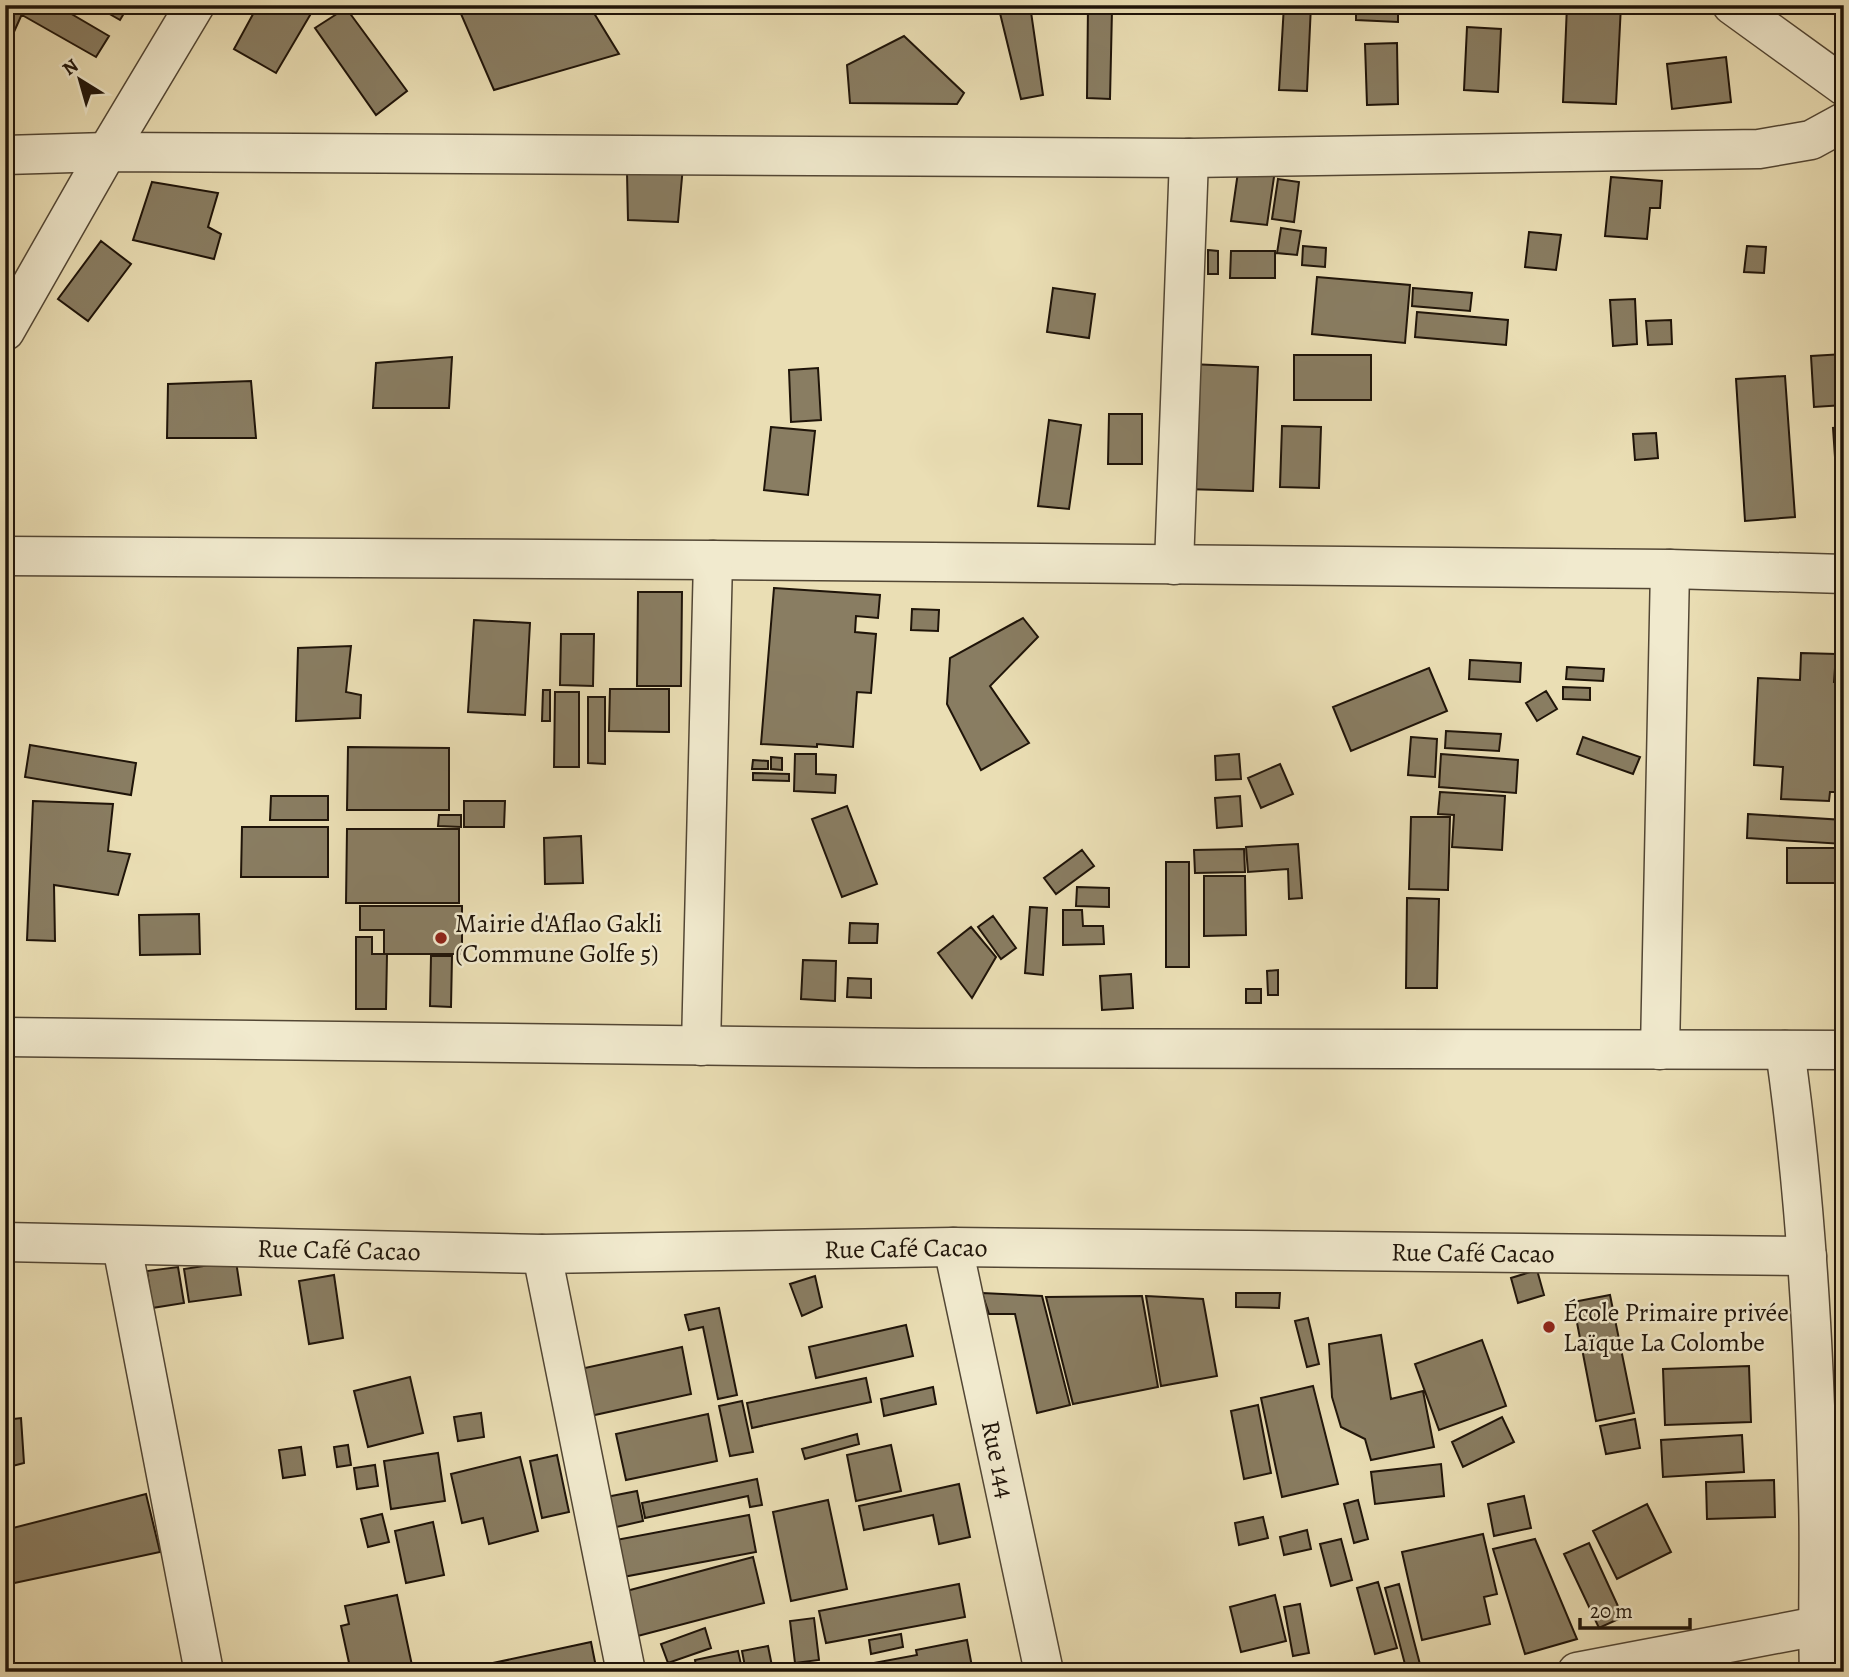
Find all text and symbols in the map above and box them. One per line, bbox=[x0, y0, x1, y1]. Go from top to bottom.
north arrow bbox=[46, 46, 116, 116]
text: N bbox=[57, 53, 84, 82]
place label: Mairie d'Aflao Gakli (Commune Golfe 5) bbox=[455, 906, 662, 971]
marker: Mairie d'Aflao Gakli (Commune Golfe 5) bbox=[433, 930, 449, 946]
street label: Rue Café Cacao bbox=[824, 1230, 988, 1267]
street label: Rue Café Cacao bbox=[257, 1231, 421, 1269]
street label: Rue Café Cacao bbox=[1391, 1235, 1555, 1271]
place label: École Primaire privée Laïque La Colombe bbox=[1563, 1295, 1789, 1360]
marker: École Primaire privée Laïque La Colombe bbox=[1541, 1319, 1557, 1335]
street label: Rue 144 bbox=[973, 1417, 1023, 1502]
scale bar bbox=[1580, 1586, 1690, 1630]
text: 20 m bbox=[1590, 1597, 1633, 1625]

